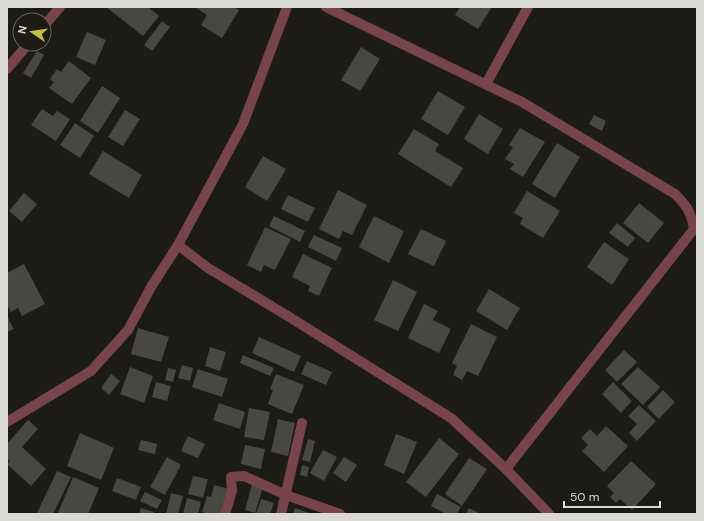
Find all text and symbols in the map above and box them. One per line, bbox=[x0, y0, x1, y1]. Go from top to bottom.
north arrow bbox=[12, 12, 52, 52]
text: N bbox=[15, 24, 30, 35]
scale bar bbox=[564, 483, 660, 509]
text: 50 m bbox=[570, 489, 599, 505]

